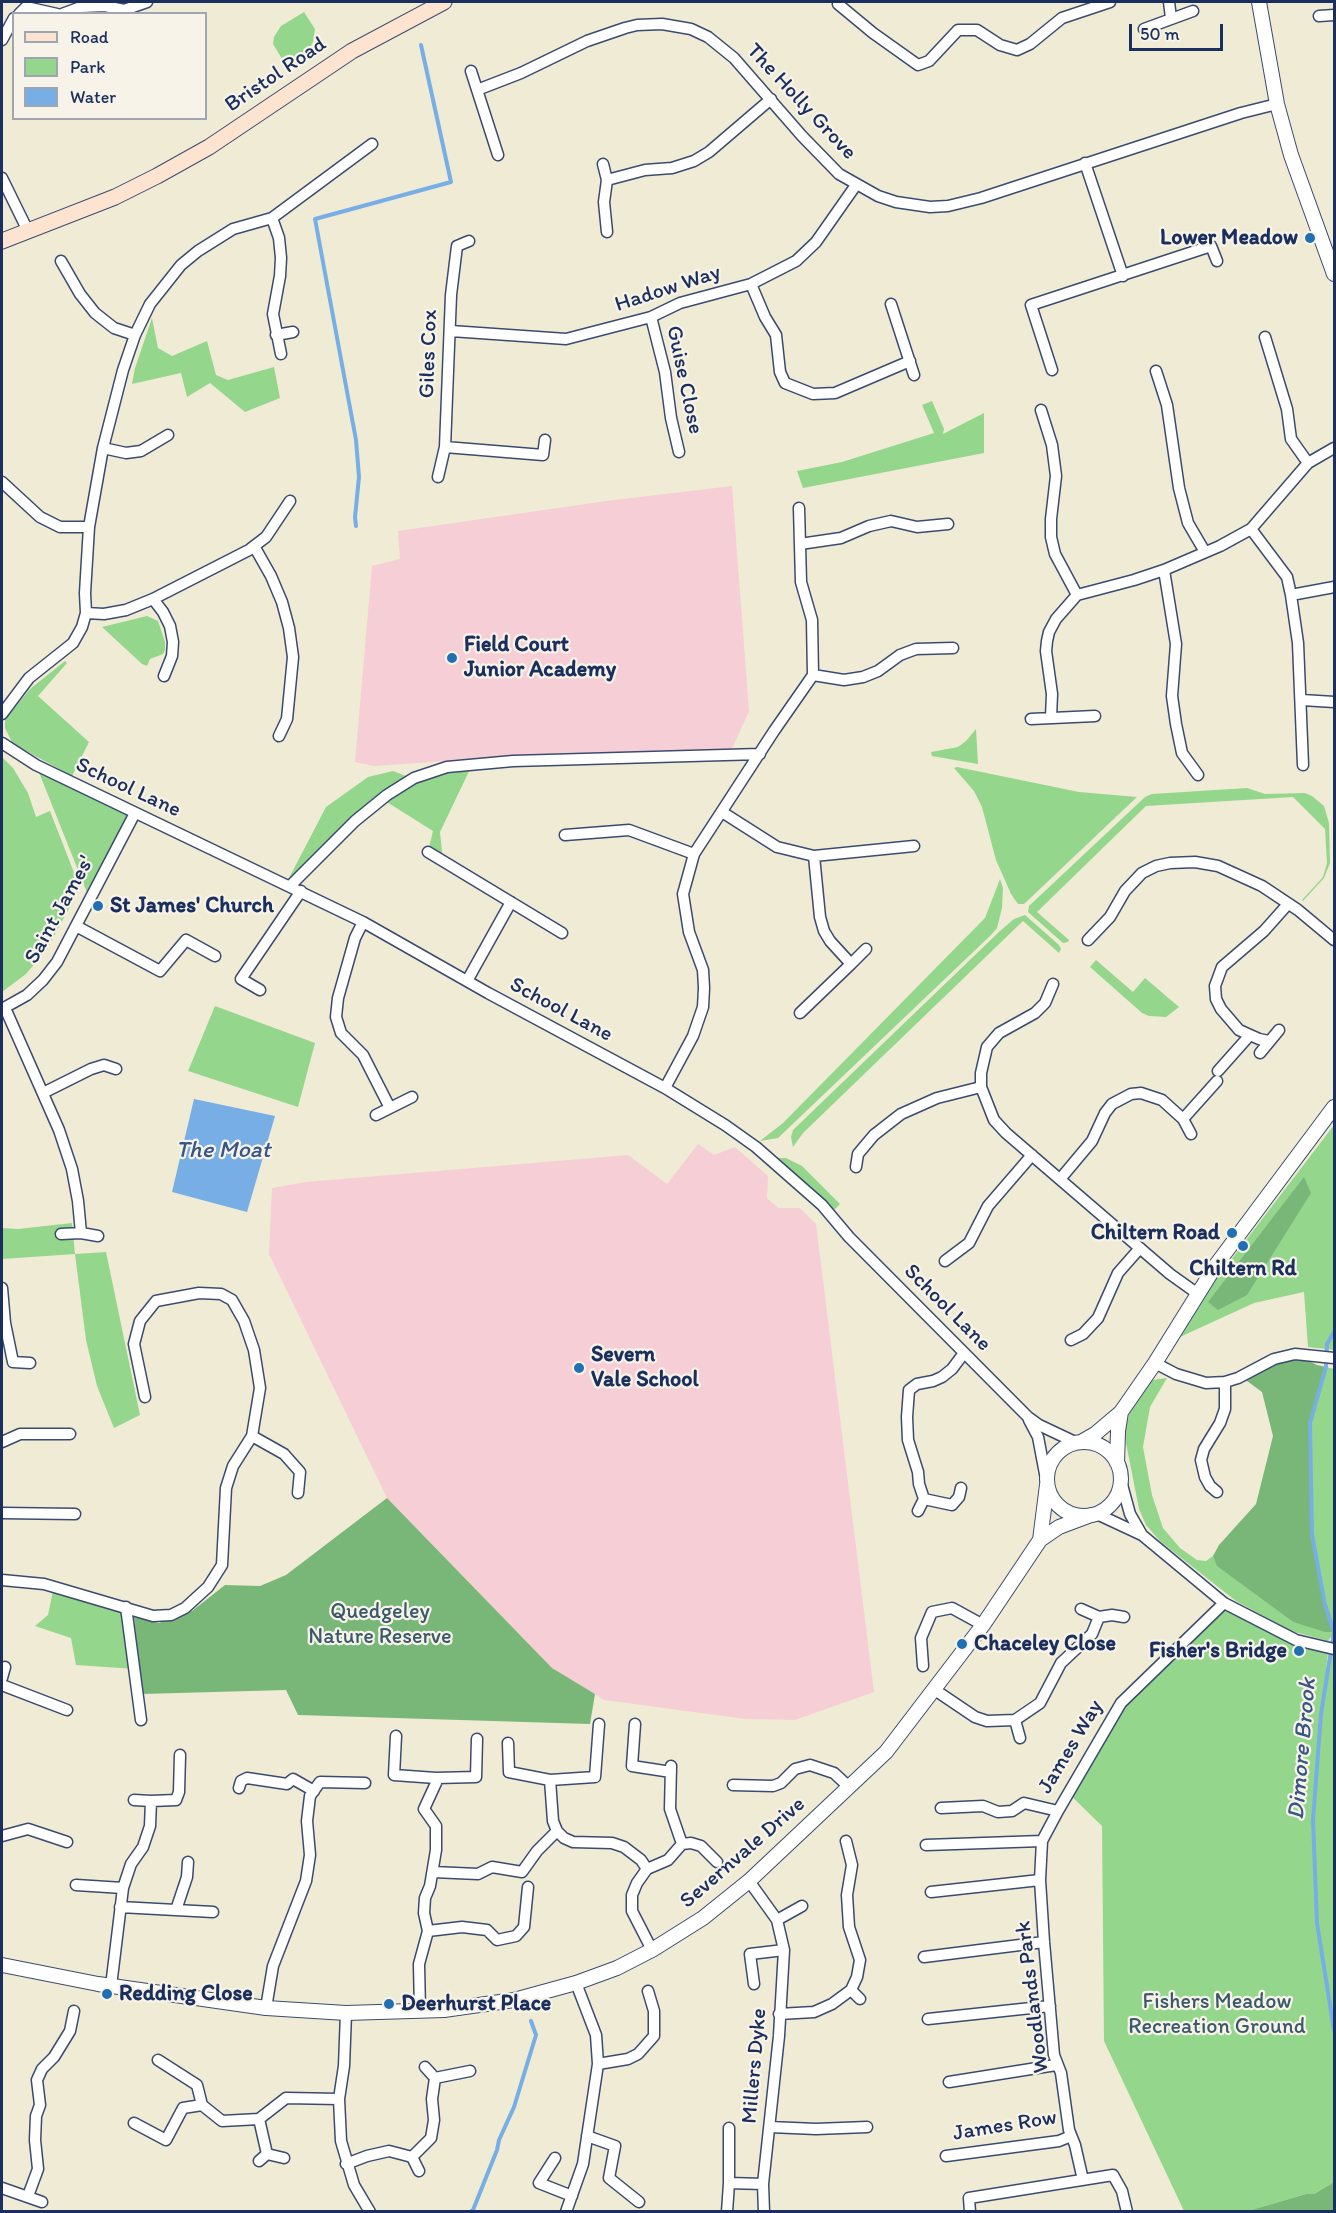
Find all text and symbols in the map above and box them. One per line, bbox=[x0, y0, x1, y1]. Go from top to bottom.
legend bbox=[12, 12, 207, 120]
scale bar bbox=[1132, 12, 1226, 50]
text: 50 m bbox=[1140, 23, 1180, 45]
text: Road bbox=[70, 26, 109, 48]
street label: Bristol Road bbox=[220, 32, 332, 118]
street label: The Holly Grove bbox=[740, 38, 862, 166]
text: Park bbox=[70, 56, 105, 78]
text: Water bbox=[70, 86, 116, 108]
place label: Lower Meadow bbox=[1160, 225, 1298, 251]
marker: Lower Meadow bbox=[1303, 231, 1317, 245]
street label: Hadow Way bbox=[612, 260, 724, 318]
street label: Giles Cox bbox=[414, 309, 444, 399]
street label: Guise Close bbox=[660, 323, 708, 437]
place label: Field Court Junior Academy bbox=[464, 632, 616, 684]
marker: Field Court Junior Academy bbox=[445, 651, 459, 665]
street label: School Lane bbox=[71, 752, 185, 824]
street label: Saint James' bbox=[19, 851, 101, 969]
place label: St James' Church bbox=[110, 893, 274, 919]
marker: St James' Church bbox=[91, 899, 105, 913]
street label: School Lane bbox=[505, 972, 617, 1048]
water label: The Moat bbox=[175, 1137, 271, 1165]
place label: Chiltern Road bbox=[1091, 1220, 1220, 1246]
marker: Chiltern Road bbox=[1225, 1226, 1239, 1240]
marker: Chiltern Rd bbox=[1236, 1239, 1250, 1253]
place label: Chiltern Rd bbox=[1189, 1256, 1297, 1282]
street label: School Lane bbox=[898, 1259, 996, 1357]
place label: Severn Vale School bbox=[591, 1342, 699, 1394]
marker: Severn Vale School bbox=[572, 1361, 586, 1375]
park label: Quedgeley Nature Reserve bbox=[308, 1599, 452, 1651]
place label: Chaceley Close bbox=[974, 1631, 1116, 1657]
marker: Chaceley Close bbox=[955, 1637, 969, 1651]
place label: Fisher's Bridge bbox=[1149, 1638, 1287, 1664]
marker: Fisher's Bridge bbox=[1292, 1644, 1306, 1658]
water label: Dimore Brook bbox=[1282, 1677, 1324, 1821]
street label: James Way bbox=[1033, 1695, 1109, 1799]
street label: Severnvale Drive bbox=[675, 1792, 811, 1914]
street label: Woodlands Park bbox=[1011, 1920, 1055, 2074]
place label: Redding Close bbox=[119, 1981, 253, 2007]
marker: Redding Close bbox=[100, 1987, 114, 2001]
park label: Fishers Meadow Recreation Ground bbox=[1128, 1989, 1306, 2041]
place label: Deerhurst Place bbox=[401, 1991, 551, 2017]
marker: Deerhurst Place bbox=[382, 1997, 396, 2011]
street label: Millers Dyke bbox=[737, 2007, 773, 2125]
street label: James Row bbox=[951, 2105, 1059, 2147]

